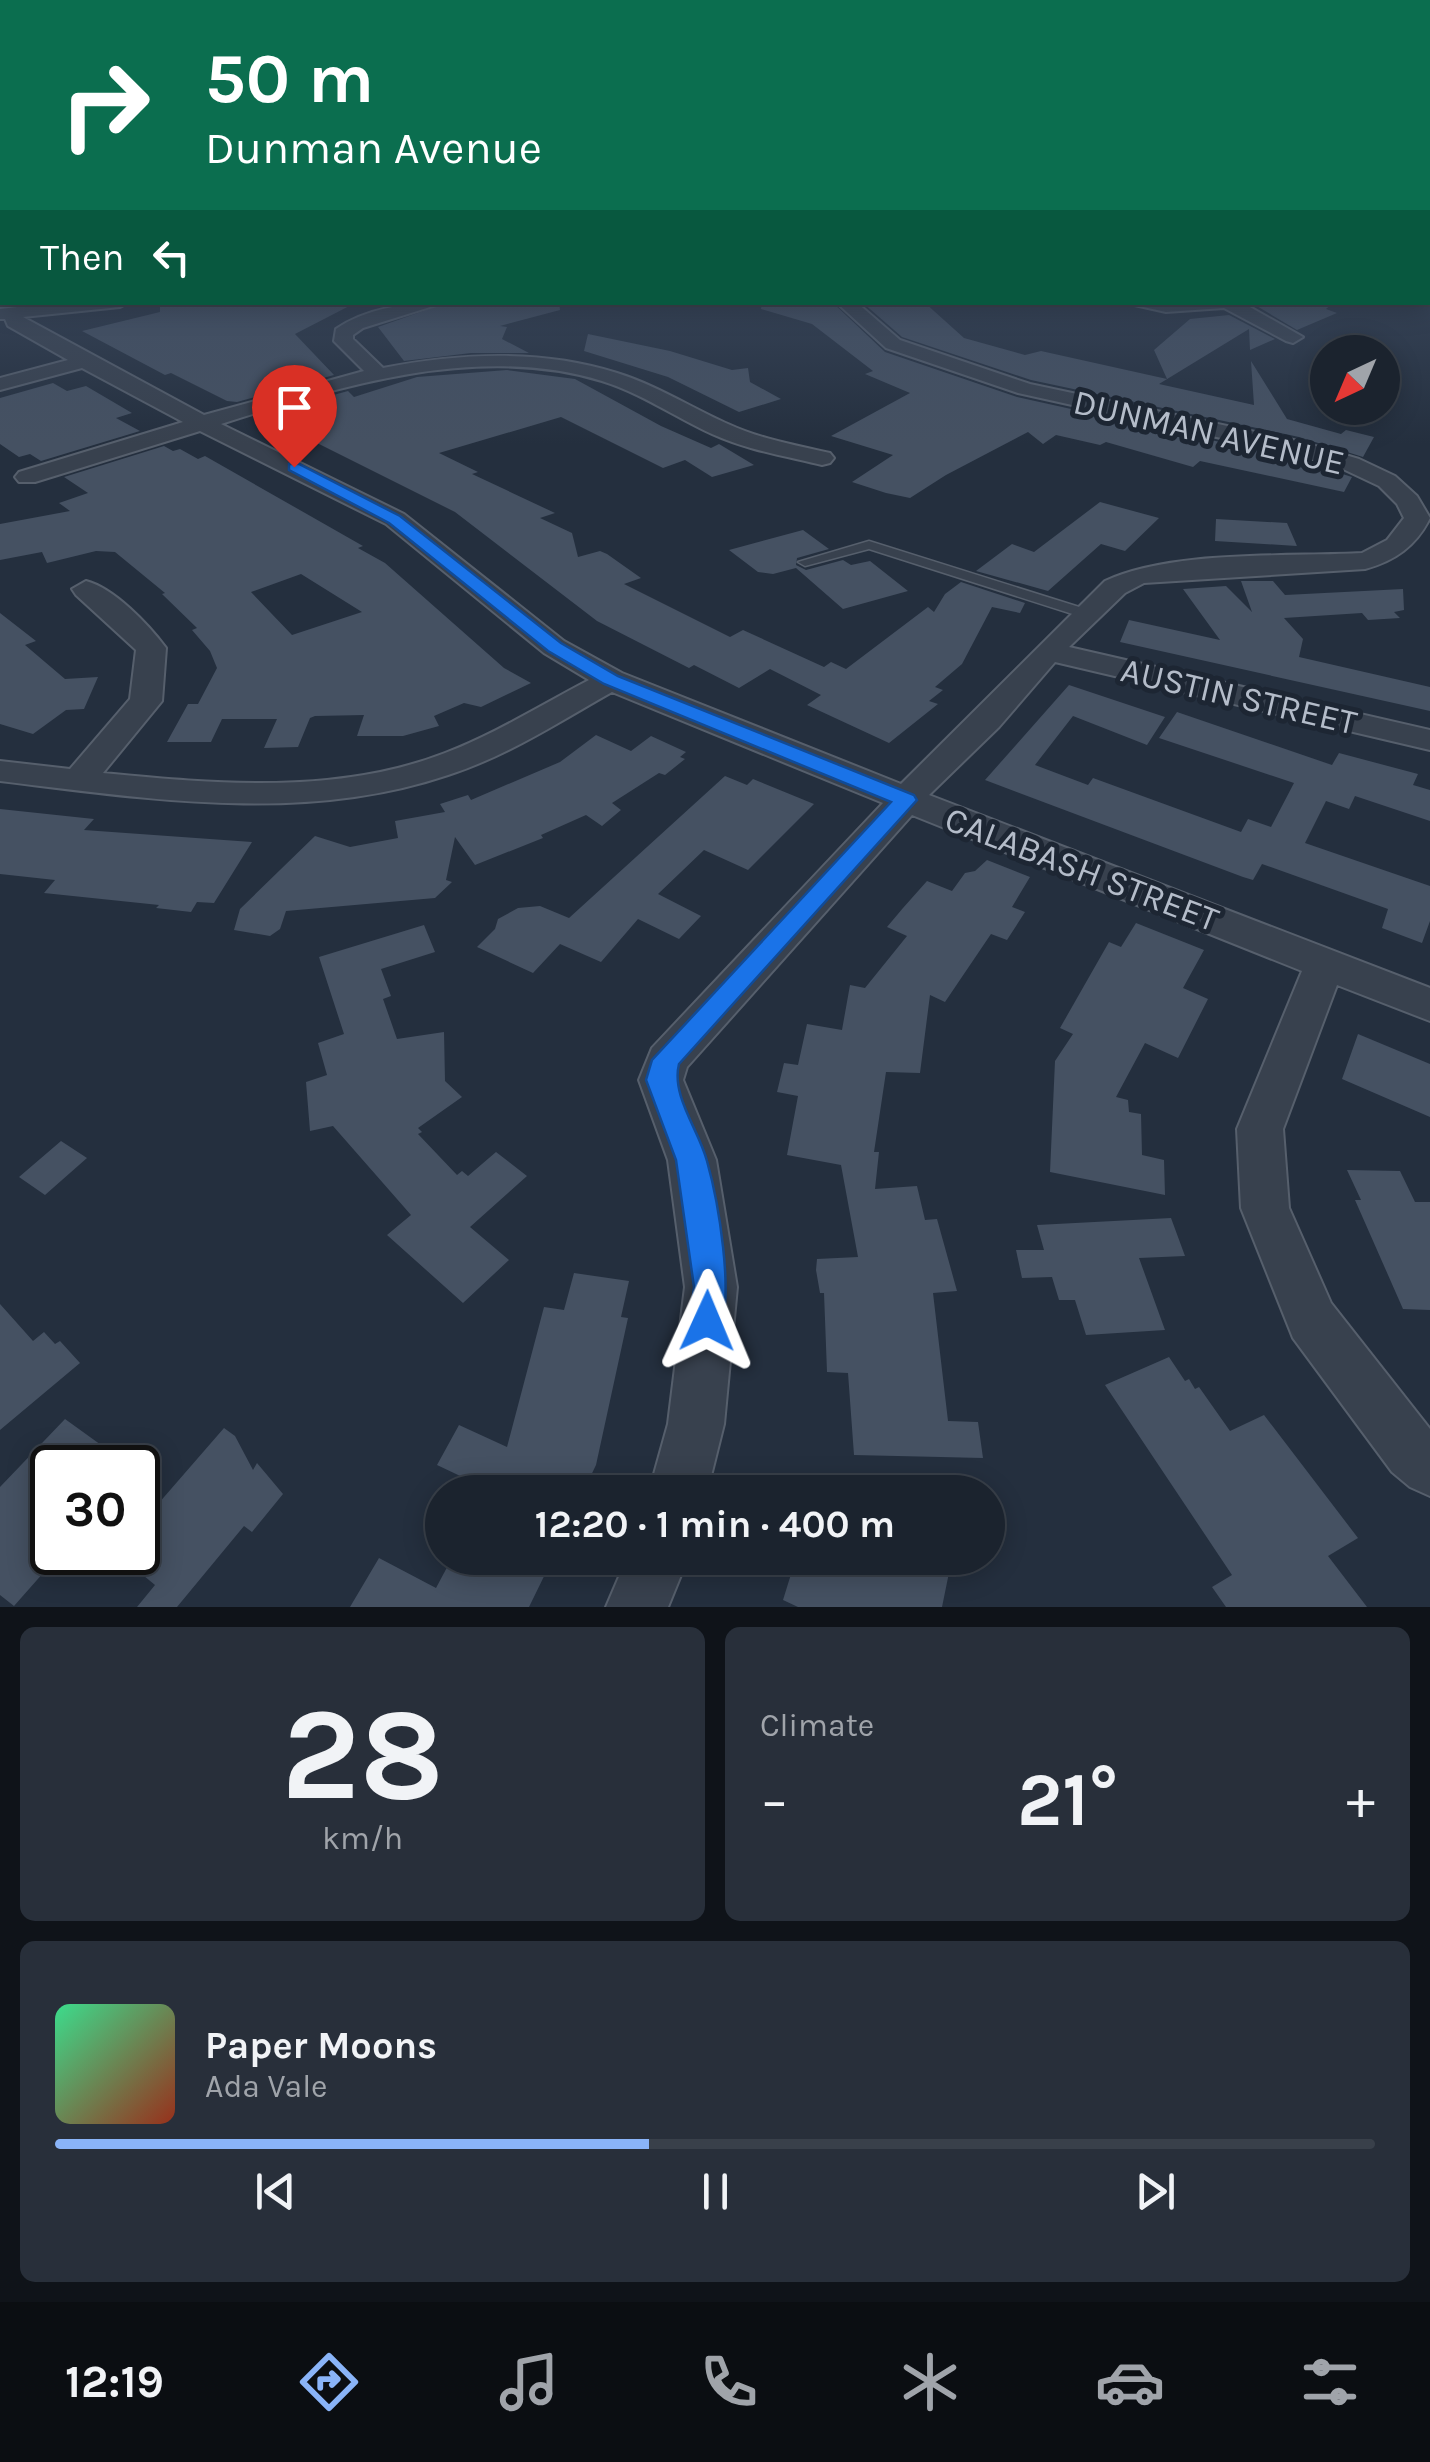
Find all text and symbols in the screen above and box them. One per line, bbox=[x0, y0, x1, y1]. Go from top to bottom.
text: 50 m bbox=[205, 38, 374, 120]
icon: right bbox=[40, 40, 170, 170]
text: Dunman Avenue bbox=[205, 122, 542, 174]
icon: left bbox=[144, 230, 199, 285]
text: Then bbox=[40, 235, 124, 280]
north arrow bbox=[1310, 335, 1400, 425]
map controls bbox=[1310, 335, 1400, 425]
pin bbox=[252, 365, 337, 468]
icon: arrive bbox=[267, 380, 322, 435]
street label: DUNMAN AVENUE bbox=[1069, 381, 1348, 484]
street label: AUSTIN STREET bbox=[1117, 649, 1361, 744]
street label: CALABASH STREET bbox=[939, 798, 1225, 941]
position arrow bbox=[655, 1269, 759, 1373]
speed limit sign: 30 bbox=[30, 1445, 160, 1575]
text: 12:20 · 1 min · 400 m bbox=[535, 1502, 895, 1547]
text: 28 bbox=[281, 1679, 444, 1831]
text: Climate bbox=[760, 1707, 874, 1744]
text: 21° bbox=[1017, 1756, 1118, 1844]
text: − bbox=[760, 1768, 789, 1832]
text: + bbox=[1346, 1768, 1375, 1832]
text: km/h bbox=[322, 1820, 403, 1857]
text: Paper Moons bbox=[205, 2023, 437, 2068]
text: Ada Vale bbox=[205, 2068, 328, 2105]
icon: previous bbox=[248, 2164, 303, 2219]
icon: pause bbox=[688, 2164, 743, 2219]
icon: next bbox=[1128, 2164, 1183, 2219]
icon: directions bbox=[294, 2347, 364, 2417]
icon: music bbox=[494, 2347, 564, 2417]
icon: phone bbox=[694, 2347, 764, 2417]
icon: climate bbox=[895, 2347, 965, 2417]
icon: car bbox=[1095, 2347, 1165, 2417]
icon: filters bbox=[1295, 2347, 1365, 2417]
text: 12:19 bbox=[65, 2356, 164, 2408]

